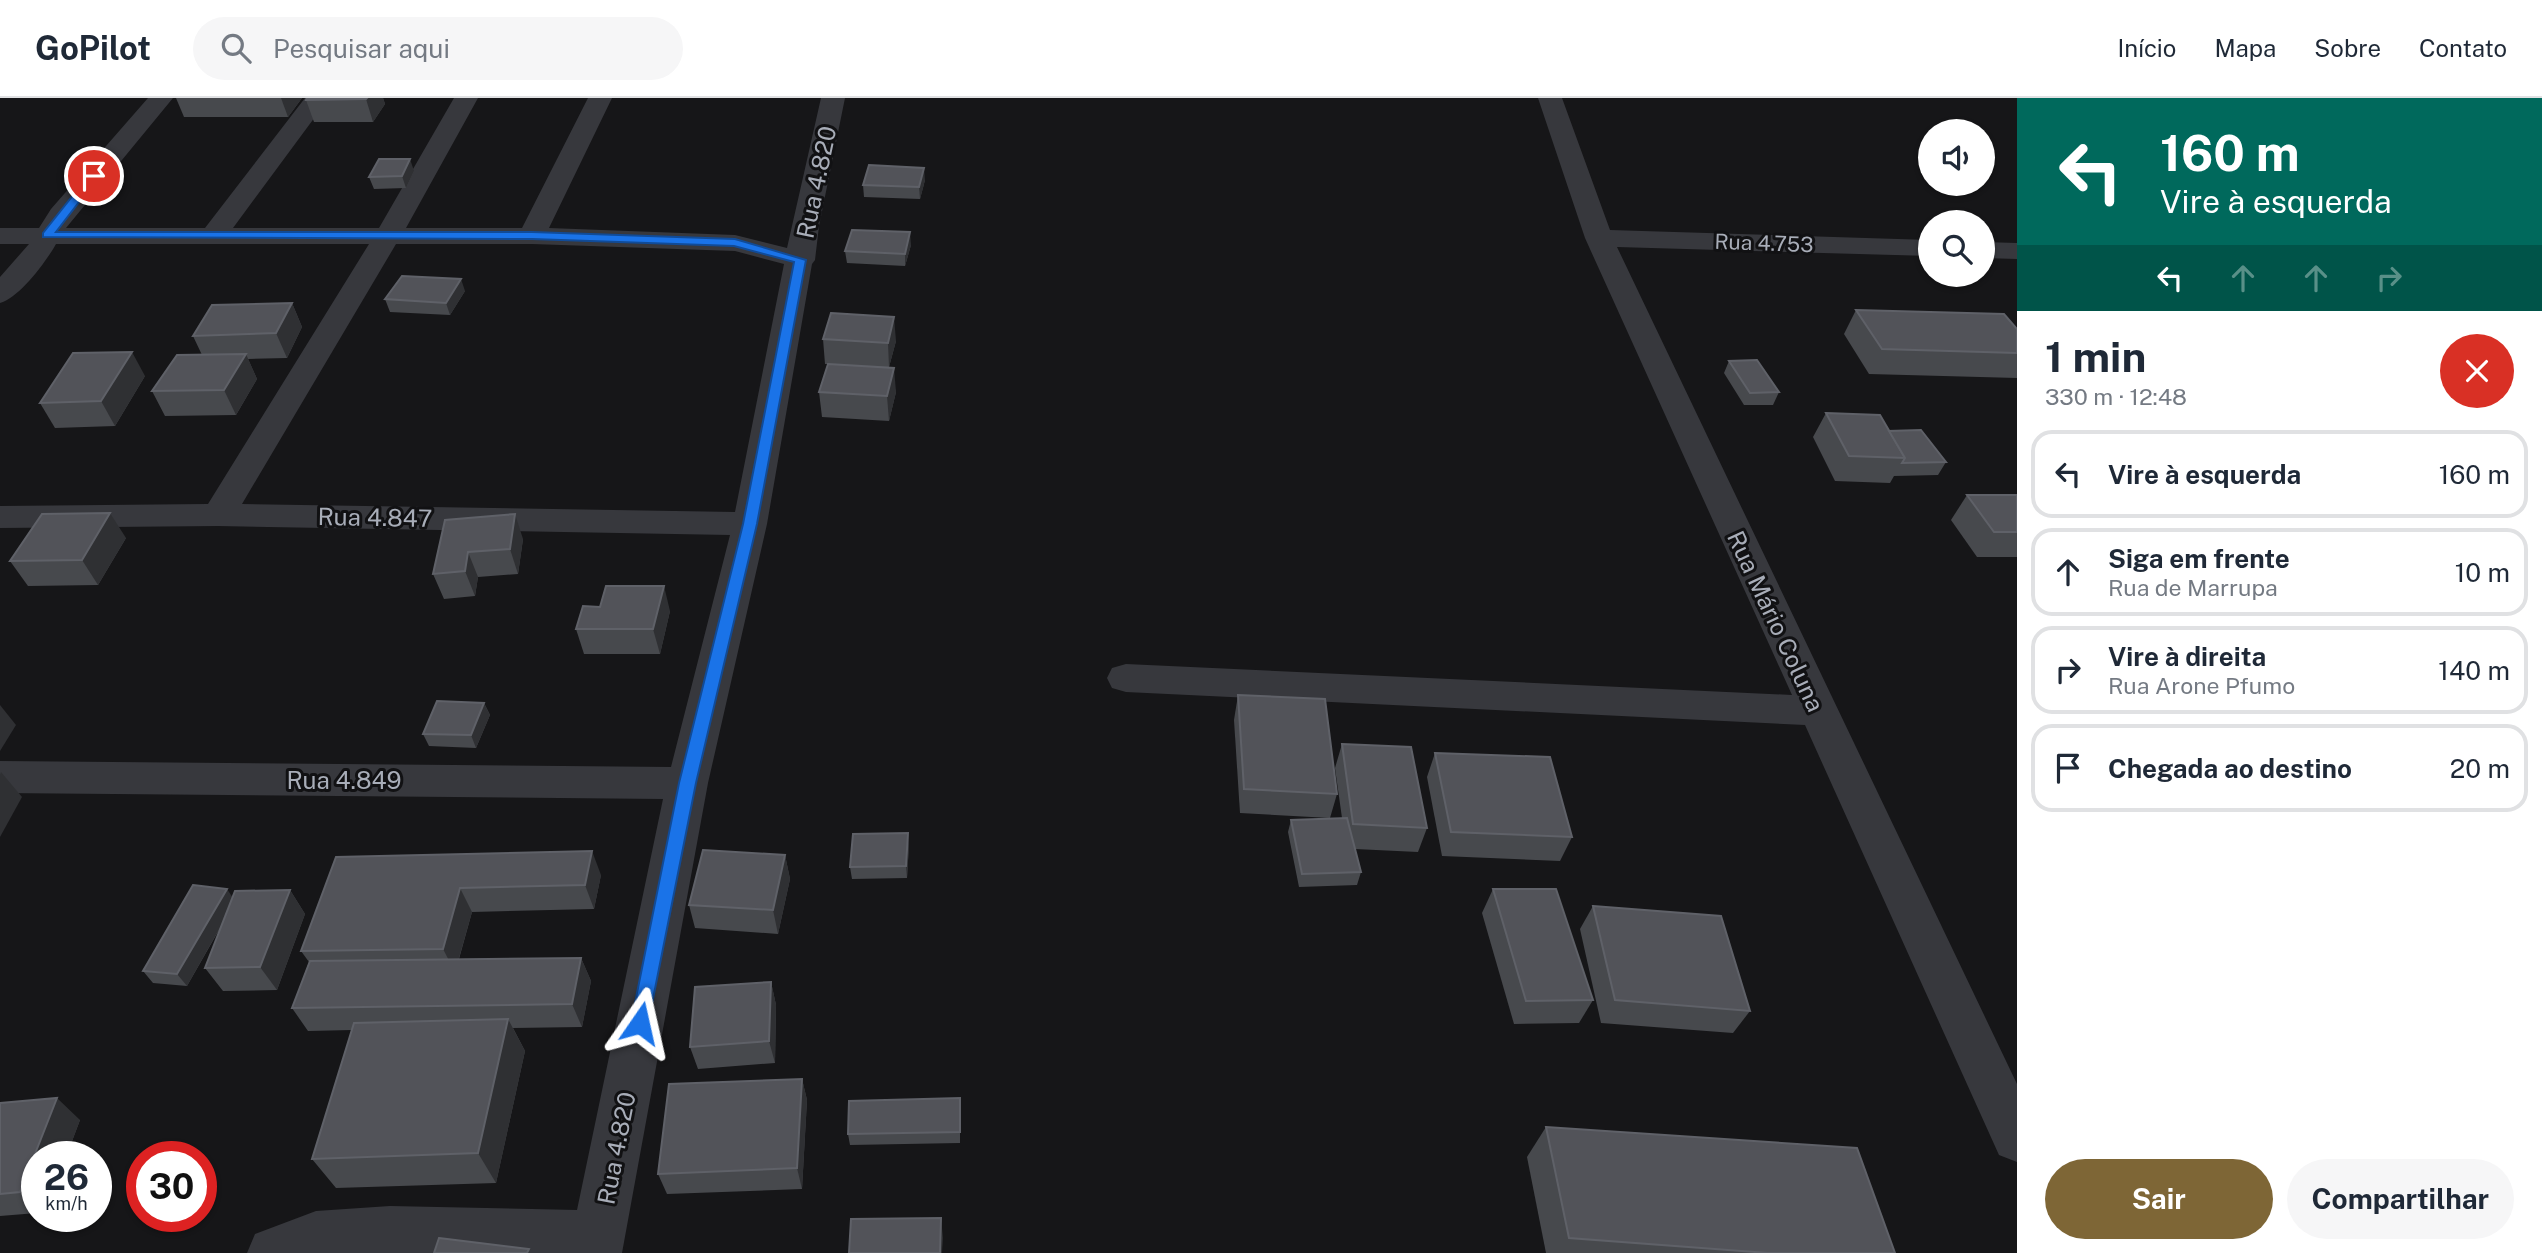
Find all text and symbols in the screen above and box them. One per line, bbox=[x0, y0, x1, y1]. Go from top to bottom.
search box bbox=[193, 17, 683, 80]
text: GoPilot bbox=[35, 29, 151, 67]
icon: search bbox=[217, 29, 255, 67]
text: Pesquisar aqui bbox=[273, 33, 450, 64]
text: Início bbox=[2118, 34, 2176, 62]
text: Mapa bbox=[2214, 34, 2276, 62]
text: Sobre bbox=[2314, 34, 2381, 62]
text: Contato bbox=[2419, 34, 2507, 62]
map controls bbox=[1918, 119, 1995, 287]
button: sound bbox=[1918, 119, 1995, 196]
street label: Rua 4.820 bbox=[790, 123, 842, 241]
text: 160 m bbox=[2160, 124, 2300, 182]
icon: left bbox=[2045, 126, 2136, 217]
pin bbox=[64, 146, 124, 206]
icon: arrive bbox=[75, 157, 113, 195]
text: Vire à esquerda bbox=[2160, 183, 2392, 220]
button: search bbox=[1918, 210, 1995, 287]
street label: Rua 4.753 bbox=[1714, 229, 1814, 257]
icon: left bbox=[2151, 259, 2189, 297]
icon: ahead bbox=[2224, 259, 2262, 297]
icon: ahead bbox=[2297, 259, 2335, 297]
icon: right bbox=[2370, 259, 2408, 297]
text: 1 min bbox=[2045, 332, 2146, 381]
button: close bbox=[2440, 334, 2514, 408]
text: 330 m · 12:48 bbox=[2045, 383, 2187, 410]
icon: left bbox=[2049, 455, 2087, 493]
text: Vire à esquerda bbox=[2108, 459, 2301, 490]
text: 160 m bbox=[2439, 459, 2510, 490]
street label: Rua 4.847 bbox=[317, 502, 433, 532]
street label: Rua Mário Coluna bbox=[1722, 526, 1830, 716]
text: Siga em frente bbox=[2108, 543, 2290, 574]
icon: ahead bbox=[2049, 553, 2087, 591]
text: 10 m bbox=[2455, 557, 2510, 588]
text: Rua de Marrupa bbox=[2108, 574, 2278, 601]
text: Vire à direita bbox=[2108, 641, 2266, 672]
icon: right bbox=[2049, 651, 2087, 689]
text: 140 m bbox=[2438, 655, 2510, 686]
text: Rua Arone Pfumo bbox=[2108, 672, 2295, 699]
icon: arrive bbox=[2049, 749, 2087, 787]
text: Chegada ao destino bbox=[2108, 753, 2352, 784]
text: 20 m bbox=[2450, 753, 2510, 784]
street label: Rua 4.849 bbox=[286, 766, 402, 794]
position arrow bbox=[603, 986, 677, 1060]
street label: Rua 4.820 bbox=[591, 1089, 641, 1207]
speed limit sign: 30 bbox=[126, 1141, 217, 1232]
text: 26 bbox=[44, 1157, 89, 1198]
button: Sair bbox=[2045, 1159, 2273, 1239]
button: Compartilhar bbox=[2287, 1159, 2514, 1239]
text: km/h bbox=[45, 1193, 88, 1214]

